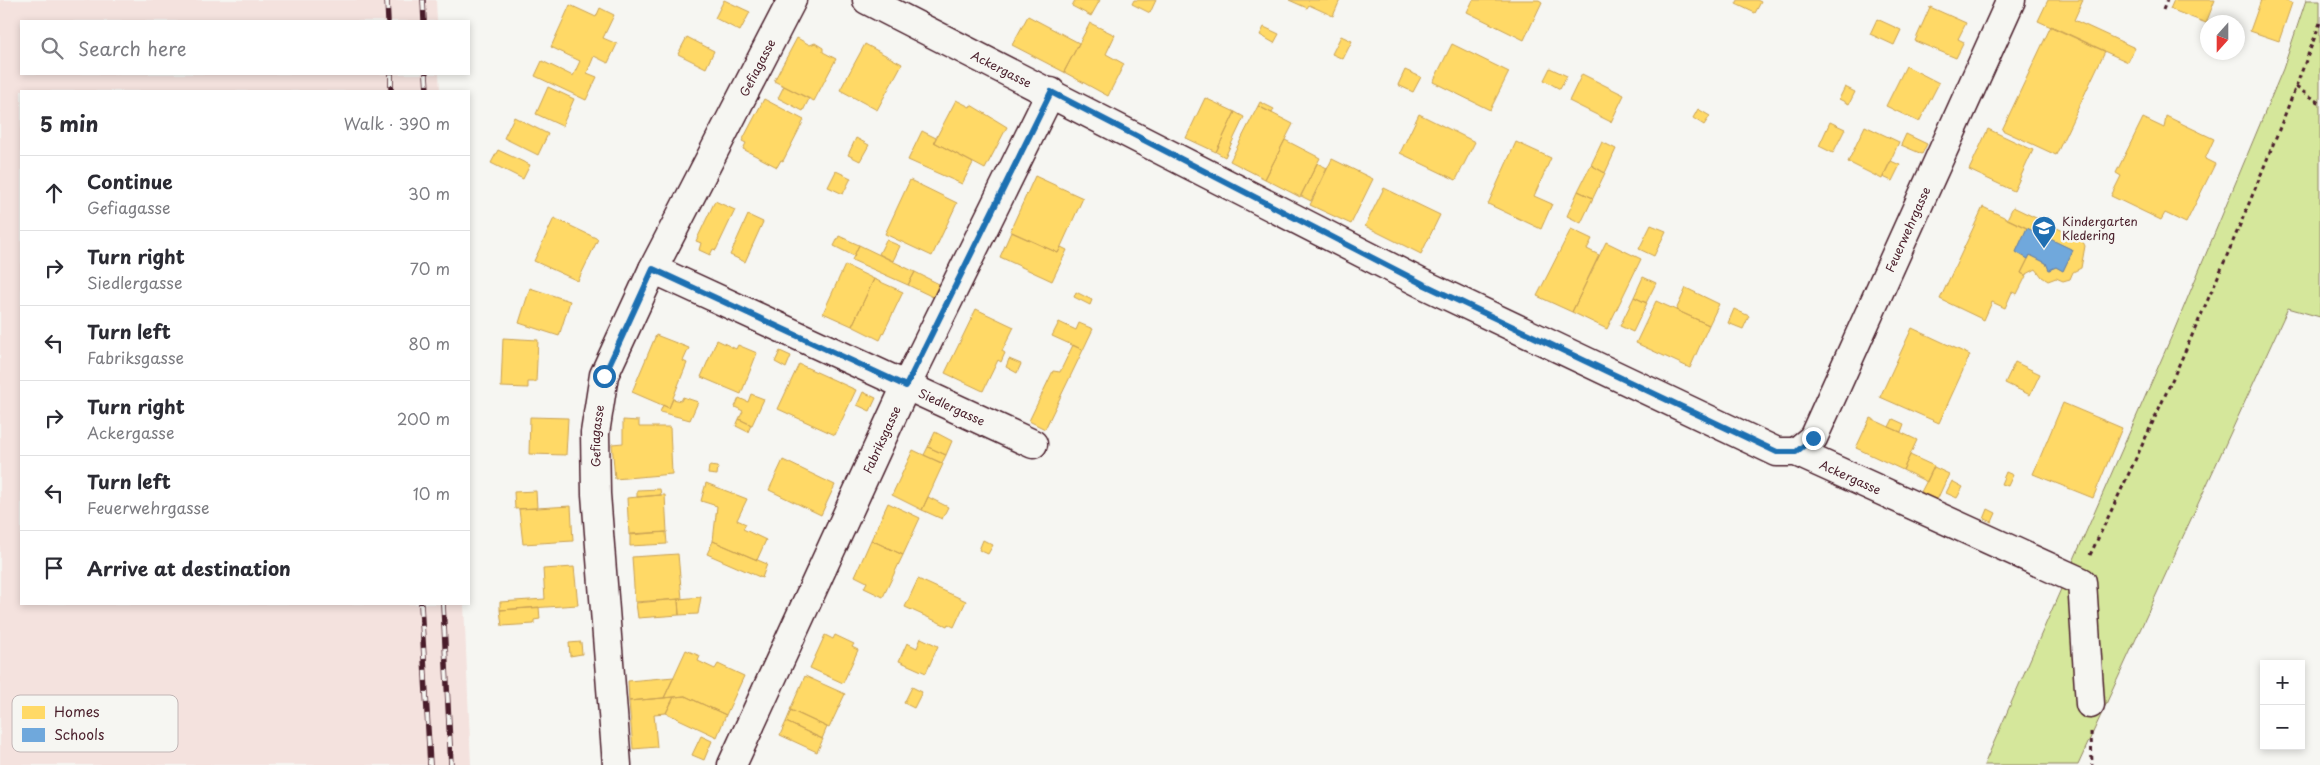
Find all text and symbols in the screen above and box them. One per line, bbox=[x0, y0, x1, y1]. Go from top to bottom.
north arrow bbox=[2200, 15, 2245, 60]
search box bbox=[20, 20, 470, 75]
icon: search bbox=[38, 34, 66, 62]
text: Search here bbox=[78, 34, 187, 62]
street label: Gefiagasse bbox=[735, 36, 779, 100]
street label: Ackergasse bbox=[968, 46, 1035, 92]
text: 5 min bbox=[40, 107, 98, 139]
text: Walk · 390 m bbox=[344, 111, 450, 135]
text: Continue bbox=[87, 167, 173, 195]
icon: ahead bbox=[40, 179, 68, 207]
text: 30 m bbox=[408, 181, 450, 205]
street label: Feuerwehrgasse bbox=[1880, 184, 1934, 275]
text: Gefiagasse bbox=[87, 195, 171, 219]
place label: Kindergarten Kledering bbox=[2062, 212, 2138, 244]
school or university icon: Kindergarten Kledering bbox=[2031, 215, 2057, 249]
text: Turn right bbox=[87, 242, 185, 270]
icon: right bbox=[40, 254, 68, 282]
text: 70 m bbox=[410, 256, 450, 280]
text: Siedlergasse bbox=[87, 270, 182, 294]
text: Turn left bbox=[87, 317, 171, 345]
icon: left bbox=[40, 329, 68, 357]
text: 80 m bbox=[408, 331, 450, 355]
text: Fabriksgasse bbox=[87, 345, 184, 369]
route start bbox=[593, 365, 616, 388]
street label: Siedlergasse bbox=[916, 383, 988, 430]
text: Turn right bbox=[87, 392, 185, 420]
street label: Gefiagasse bbox=[586, 403, 608, 467]
street label: Fabriksgasse bbox=[858, 403, 905, 476]
icon: right bbox=[40, 404, 68, 432]
text: 200 m bbox=[397, 406, 450, 430]
text: Ackergasse bbox=[87, 420, 174, 444]
route end bbox=[1802, 427, 1825, 450]
street label: Ackergasse bbox=[1817, 455, 1884, 499]
text: Turn left bbox=[87, 467, 171, 495]
icon: left bbox=[40, 479, 68, 507]
text: 10 m bbox=[413, 481, 450, 505]
text: Feuerwehrgasse bbox=[87, 495, 210, 519]
icon: arrive bbox=[40, 554, 68, 582]
text: Arrive at destination bbox=[87, 554, 291, 582]
map controls bbox=[2260, 660, 2305, 750]
button: + bbox=[2260, 660, 2305, 705]
legend bbox=[12, 695, 178, 752]
text: Homes bbox=[54, 701, 100, 722]
button: − bbox=[2260, 705, 2305, 750]
text: Schools bbox=[54, 724, 104, 745]

